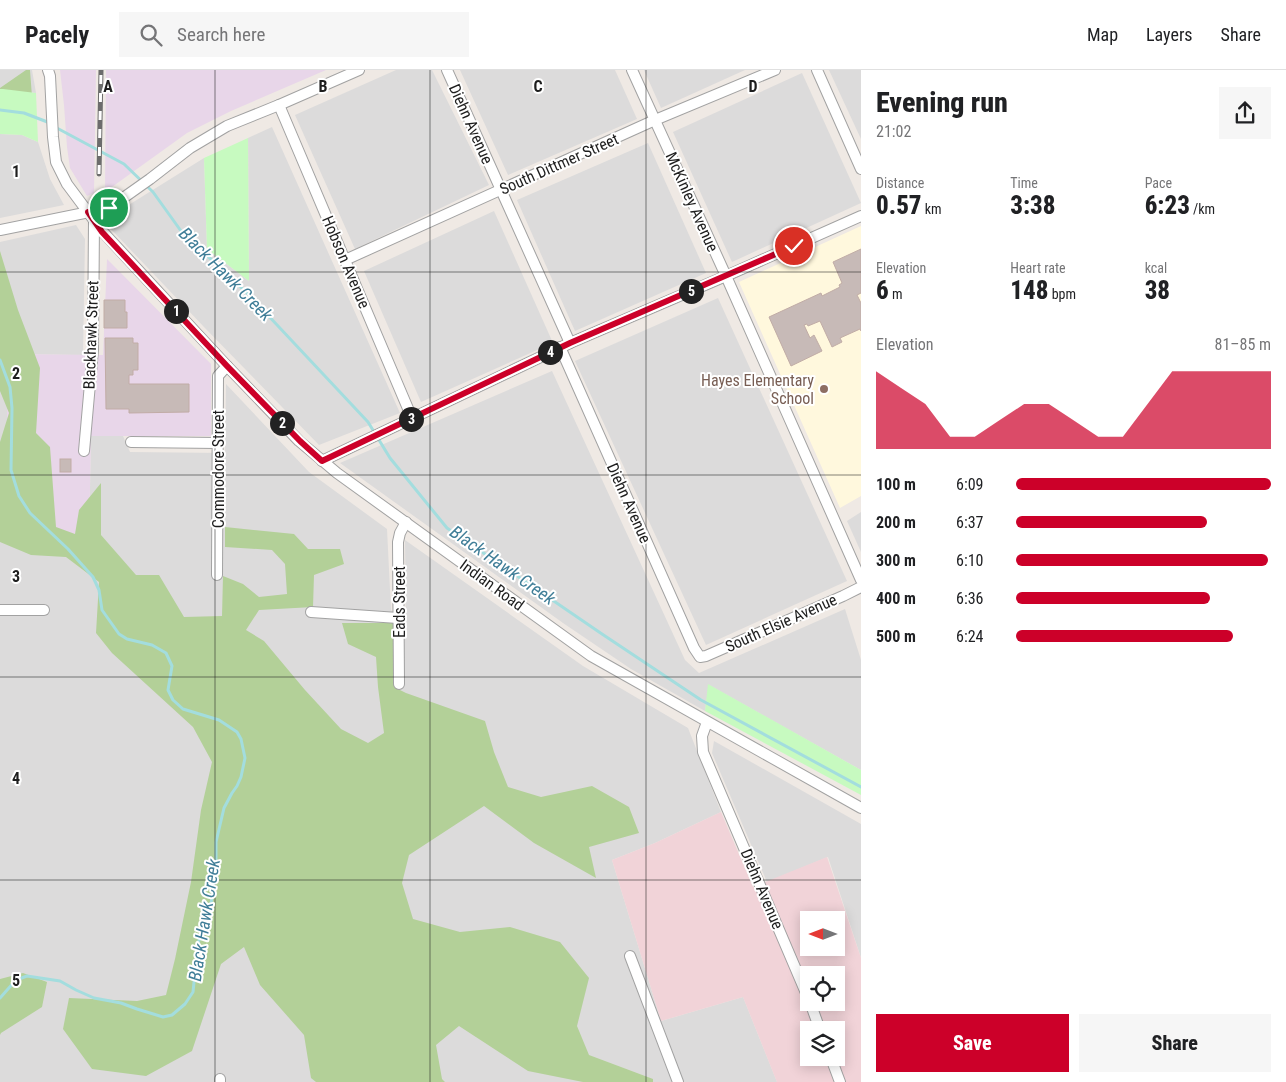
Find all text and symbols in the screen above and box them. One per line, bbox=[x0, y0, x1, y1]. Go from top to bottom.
search box bbox=[119, 12, 469, 57]
text: Pacely bbox=[25, 21, 89, 49]
icon: search bbox=[137, 21, 165, 49]
text: Search here bbox=[177, 23, 265, 46]
text: Map bbox=[1087, 24, 1118, 45]
text: Layers bbox=[1146, 24, 1193, 45]
text: Share bbox=[1221, 24, 1261, 45]
text: A bbox=[103, 77, 113, 96]
text: B bbox=[319, 77, 328, 96]
text: C bbox=[533, 77, 543, 96]
text: D bbox=[748, 77, 758, 96]
street label: Diehn Avenue bbox=[445, 81, 497, 167]
text: Evening run bbox=[876, 86, 1008, 119]
button: share bbox=[1219, 87, 1271, 139]
text: 21:02 bbox=[876, 122, 911, 141]
street label: South Dittmer Street bbox=[497, 129, 622, 199]
street label: McKinley Avenue bbox=[662, 149, 722, 255]
text: 1 bbox=[12, 162, 20, 181]
text: Distance bbox=[876, 175, 924, 191]
text: Time bbox=[1010, 175, 1038, 191]
text: Pace bbox=[1145, 175, 1172, 191]
pin bbox=[88, 187, 130, 229]
text: 0.57 bbox=[876, 191, 922, 220]
text: 3:38 bbox=[1010, 191, 1056, 220]
text: 6:23 bbox=[1145, 191, 1190, 220]
icon: arrive bbox=[95, 194, 123, 222]
text: km bbox=[922, 201, 942, 217]
text: /km bbox=[1190, 201, 1215, 217]
street label: Hobson Avenue bbox=[318, 213, 374, 311]
water label: Black Hawk Creek bbox=[175, 223, 278, 326]
pin bbox=[773, 225, 815, 267]
icon: check bbox=[780, 232, 808, 260]
text: Elevation bbox=[876, 260, 926, 276]
text: Heart rate bbox=[1010, 260, 1066, 276]
text: kcal bbox=[1145, 260, 1167, 276]
text: 6 bbox=[876, 276, 889, 305]
text: 148 bbox=[1010, 276, 1048, 305]
text: 38 bbox=[1145, 276, 1170, 305]
pin: 5 bbox=[678, 278, 704, 304]
street label: Blackhawk Street bbox=[80, 280, 102, 390]
text: 5 bbox=[688, 283, 695, 299]
text: m bbox=[889, 286, 902, 302]
text: bpm bbox=[1048, 286, 1076, 302]
pin: 1 bbox=[164, 298, 188, 324]
text: 1 bbox=[173, 303, 180, 319]
text: Elevation bbox=[876, 335, 934, 354]
text: 81–85 m bbox=[1215, 335, 1271, 354]
pin: 4 bbox=[538, 340, 562, 364]
text: 4 bbox=[547, 344, 554, 360]
text: 2 bbox=[12, 364, 20, 383]
place label: Hayes Elementary School bbox=[701, 371, 814, 408]
marker: Hayes Elementary School bbox=[818, 383, 830, 395]
pin: 3 bbox=[398, 406, 424, 432]
street label: Commodore Street bbox=[209, 409, 228, 528]
pin: 2 bbox=[270, 410, 294, 436]
text: 3 bbox=[408, 411, 415, 427]
text: 2 bbox=[279, 415, 286, 431]
street label: Diehn Avenue bbox=[603, 460, 655, 546]
text: 100 m bbox=[876, 475, 916, 494]
text: 6:09 bbox=[956, 475, 983, 494]
text: 200 m bbox=[876, 513, 916, 532]
text: 6:37 bbox=[956, 513, 983, 532]
water label: Black Hawk Creek bbox=[446, 521, 561, 610]
text: 300 m bbox=[876, 551, 916, 570]
text: 6:10 bbox=[956, 551, 983, 570]
street label: Indian Road bbox=[456, 555, 528, 615]
street label: Eads Street bbox=[390, 566, 409, 638]
text: 3 bbox=[12, 567, 20, 586]
text: 400 m bbox=[876, 589, 916, 608]
text: 6:36 bbox=[956, 589, 983, 608]
street label: South Elsie Avenue bbox=[722, 590, 840, 656]
text: 500 m bbox=[876, 627, 916, 646]
text: 6:24 bbox=[956, 627, 983, 646]
text: 4 bbox=[12, 769, 20, 788]
street label: Diehn Avenue bbox=[737, 846, 787, 932]
water label: Black Hawk Creek bbox=[184, 856, 224, 983]
north arrow bbox=[800, 911, 845, 956]
map controls bbox=[800, 911, 845, 1066]
button: locate bbox=[800, 966, 845, 1011]
text: 5 bbox=[12, 971, 20, 990]
button: Save bbox=[876, 1014, 1069, 1072]
button: Share bbox=[1079, 1014, 1271, 1072]
button: layers bbox=[800, 1021, 845, 1066]

